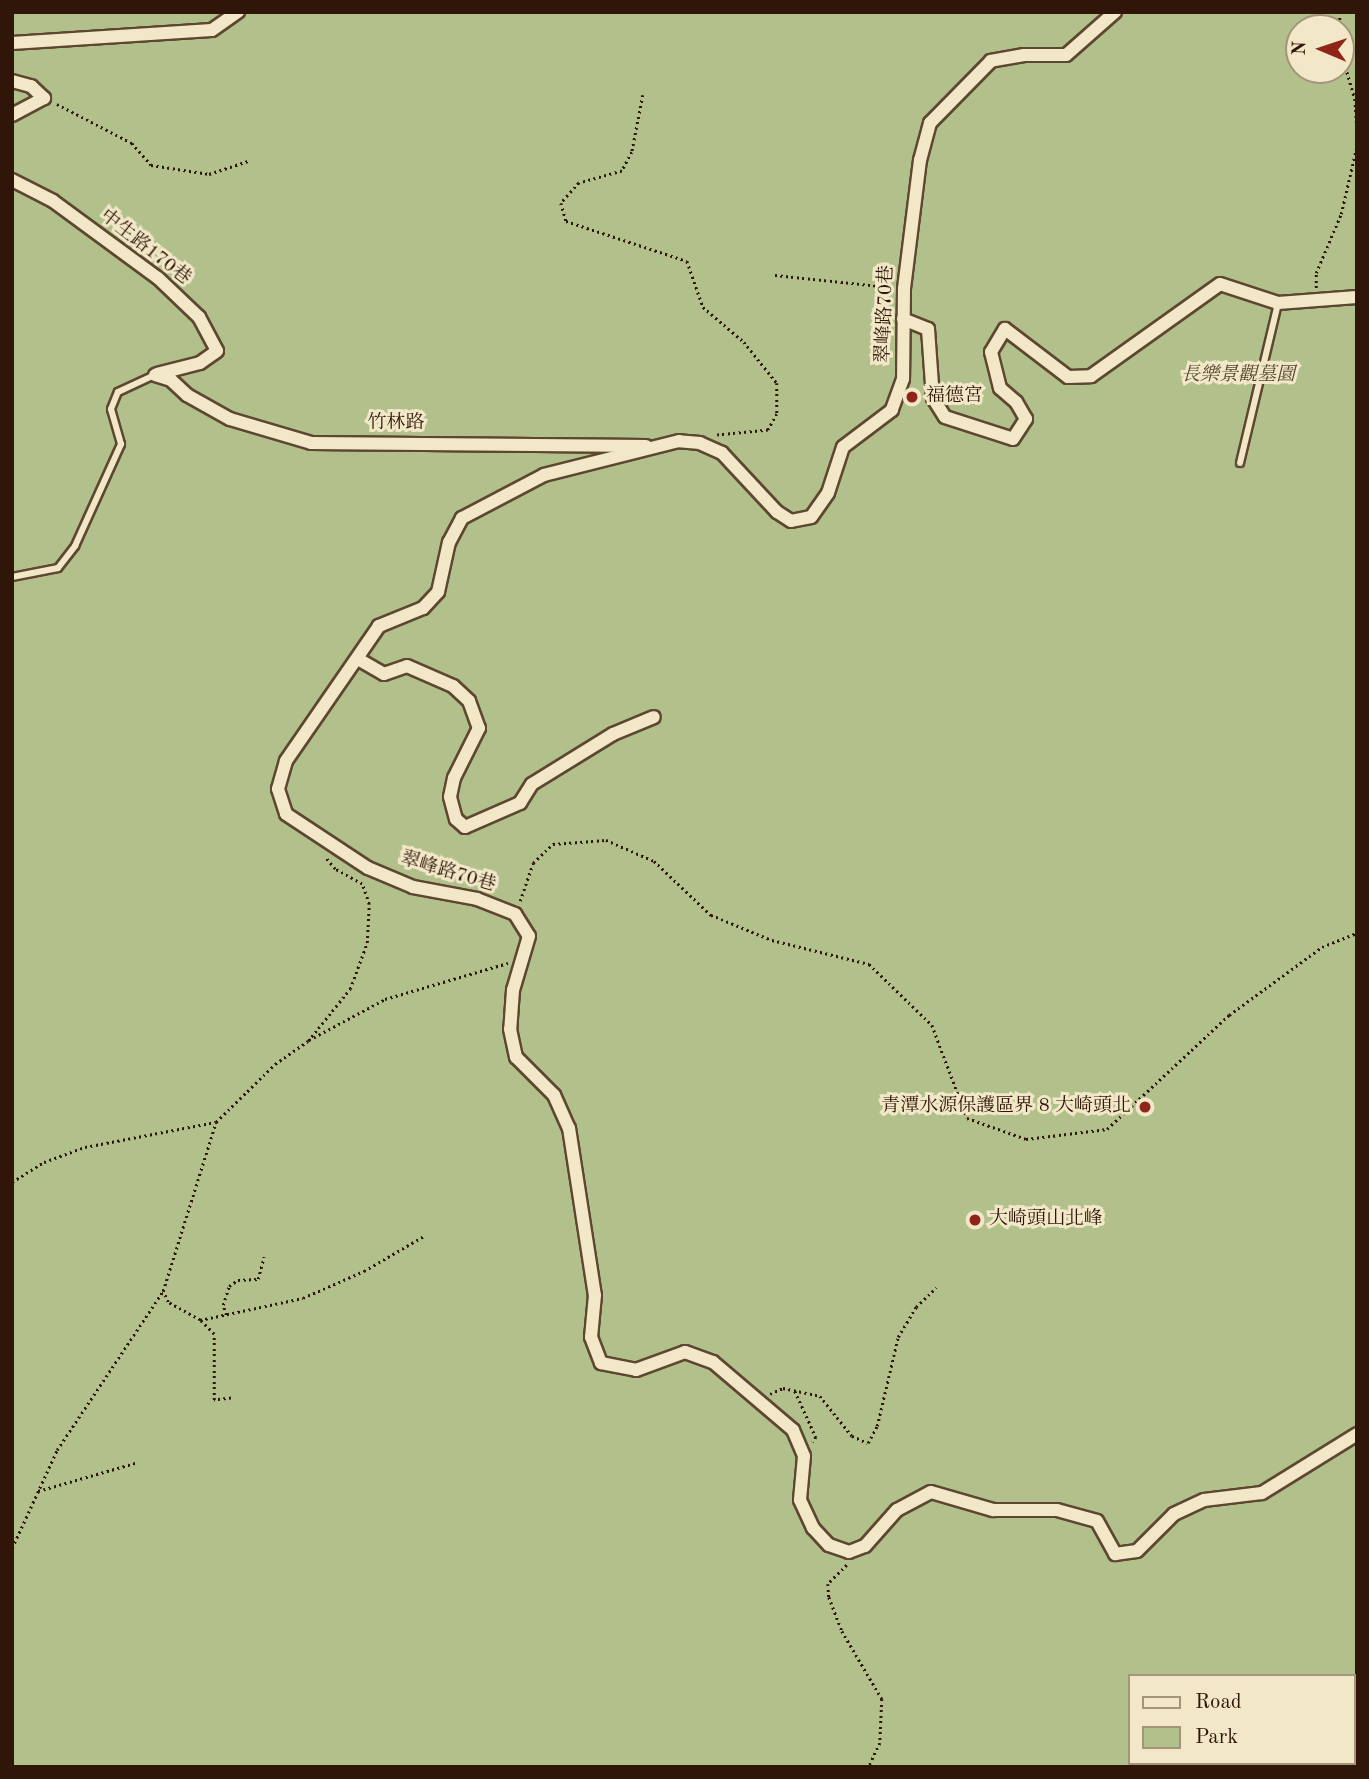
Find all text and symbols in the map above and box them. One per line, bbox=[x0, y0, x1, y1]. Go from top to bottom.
north arrow bbox=[1285, 14, 1355, 84]
text: N bbox=[1291, 41, 1310, 56]
street label: 中生路170巷 bbox=[95, 205, 195, 291]
street label: 翠峰路70巷 bbox=[873, 265, 899, 363]
park label: 長樂景觀墓園 bbox=[1181, 365, 1295, 387]
place label: 福德宮 bbox=[926, 386, 983, 408]
marker: 福德宮 bbox=[904, 389, 920, 405]
street label: 竹林路 bbox=[368, 413, 424, 435]
street label: 翠峰路70巷 bbox=[398, 849, 498, 897]
place label: 青潭水源保護區界 8 大崎頭北 bbox=[881, 1096, 1131, 1118]
marker: 青潭水源保護區界 8 大崎頭北 bbox=[1137, 1099, 1153, 1115]
place label: 大崎頭山北峰 bbox=[989, 1209, 1103, 1231]
marker: 大崎頭山北峰 bbox=[967, 1212, 983, 1228]
legend bbox=[1128, 1674, 1355, 1765]
text: Road bbox=[1195, 1692, 1242, 1713]
text: Park bbox=[1195, 1727, 1238, 1748]

